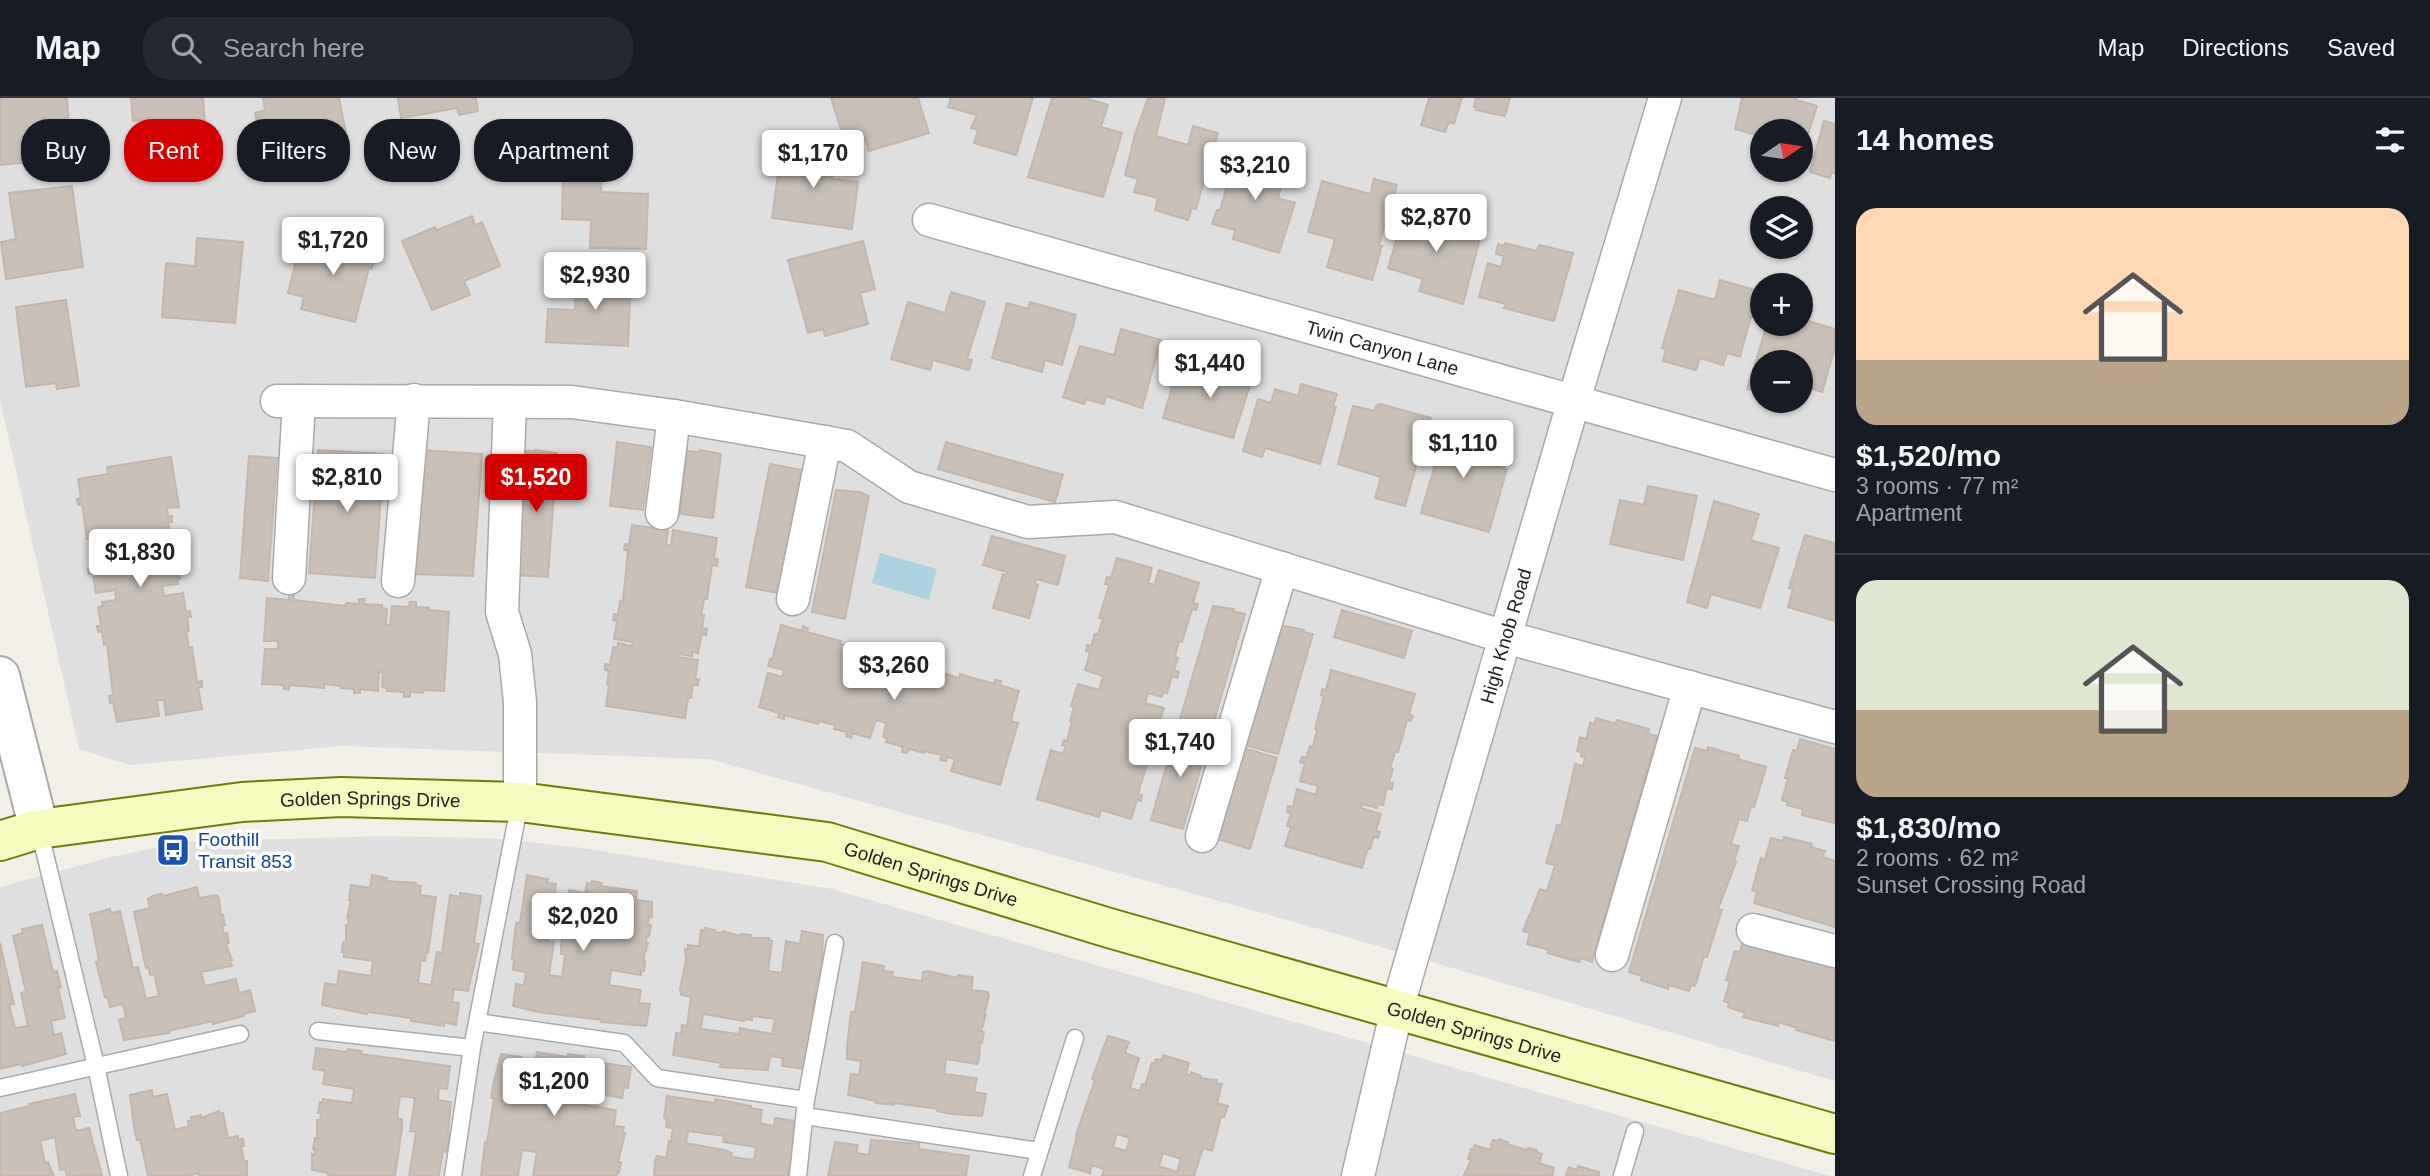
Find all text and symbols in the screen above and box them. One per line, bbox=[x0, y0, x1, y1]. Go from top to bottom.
search box bbox=[143, 17, 633, 80]
text: Map bbox=[35, 29, 101, 66]
icon: search bbox=[167, 29, 205, 67]
text: Search here bbox=[223, 33, 365, 63]
text: Map bbox=[2098, 34, 2144, 61]
text: Directions bbox=[2182, 34, 2289, 61]
text: Saved bbox=[2327, 34, 2395, 61]
chip: Buy bbox=[21, 119, 110, 182]
chip: Rent bbox=[124, 119, 223, 182]
chip: Filters bbox=[237, 119, 350, 182]
chip: New bbox=[364, 119, 460, 182]
chip: Apartment bbox=[474, 119, 633, 182]
north arrow bbox=[1750, 119, 1813, 182]
map controls bbox=[1750, 119, 1813, 413]
icon: filters bbox=[2371, 121, 2409, 159]
text: 14 homes bbox=[1856, 123, 1994, 156]
pin: $1,170 bbox=[756, 130, 870, 190]
text: $1,170 bbox=[778, 140, 848, 166]
pin: $3,210 bbox=[1198, 142, 1312, 202]
text: $3,210 bbox=[1220, 152, 1290, 178]
pin: $2,870 bbox=[1379, 194, 1493, 254]
button: layers bbox=[1750, 196, 1813, 259]
text: $2,870 bbox=[1401, 204, 1471, 230]
pin: $1,720 bbox=[276, 218, 390, 277]
text: $1,720 bbox=[298, 227, 368, 253]
pin: $2,930 bbox=[538, 252, 652, 312]
icon: home bbox=[2070, 254, 2196, 380]
text: $2,930 bbox=[560, 262, 630, 288]
button: + bbox=[1750, 273, 1813, 336]
street label: Twin Canyon Lane bbox=[1304, 317, 1461, 380]
pin: $1,440 bbox=[1153, 341, 1267, 400]
text: $1,440 bbox=[1175, 350, 1245, 376]
button: − bbox=[1750, 350, 1813, 413]
pin: $1,110 bbox=[1406, 420, 1520, 480]
text: $1,110 bbox=[1428, 430, 1498, 456]
text: $1,520/mo bbox=[1856, 439, 2001, 472]
pin: $2,810 bbox=[290, 454, 404, 514]
pin: $1,520 bbox=[479, 454, 593, 514]
text: $2,810 bbox=[312, 464, 382, 490]
text: $1,520 bbox=[501, 464, 571, 490]
text: 3 rooms · 77 m² bbox=[1856, 473, 2018, 499]
text: Apartment bbox=[1856, 500, 1962, 526]
pin: $1,830 bbox=[83, 530, 197, 589]
text: $1,830 bbox=[105, 539, 175, 565]
street label: High Knob Road bbox=[1476, 566, 1535, 706]
icon: home bbox=[2070, 626, 2196, 752]
pin: $3,260 bbox=[837, 642, 951, 702]
text: $3,260 bbox=[859, 652, 929, 678]
pin: $1,740 bbox=[1123, 720, 1237, 779]
text: $1,740 bbox=[1145, 729, 1215, 755]
street label: Golden Springs Drive bbox=[279, 787, 461, 811]
text: $1,830/mo bbox=[1856, 811, 2001, 844]
place label: Foothill Transit 853 bbox=[198, 829, 292, 872]
bus stop icon: Foothill Transit 853 bbox=[154, 831, 192, 869]
street label: Golden Springs Drive bbox=[841, 838, 1020, 911]
text: 2 rooms · 62 m² bbox=[1856, 845, 2018, 871]
text: Sunset Crossing Road bbox=[1856, 872, 2086, 898]
pin: $2,020 bbox=[526, 894, 640, 953]
text: $2,020 bbox=[548, 903, 618, 929]
street label: Golden Springs Drive bbox=[1384, 997, 1564, 1067]
pin: $1,200 bbox=[497, 1058, 611, 1118]
text: $1,200 bbox=[519, 1068, 589, 1094]

